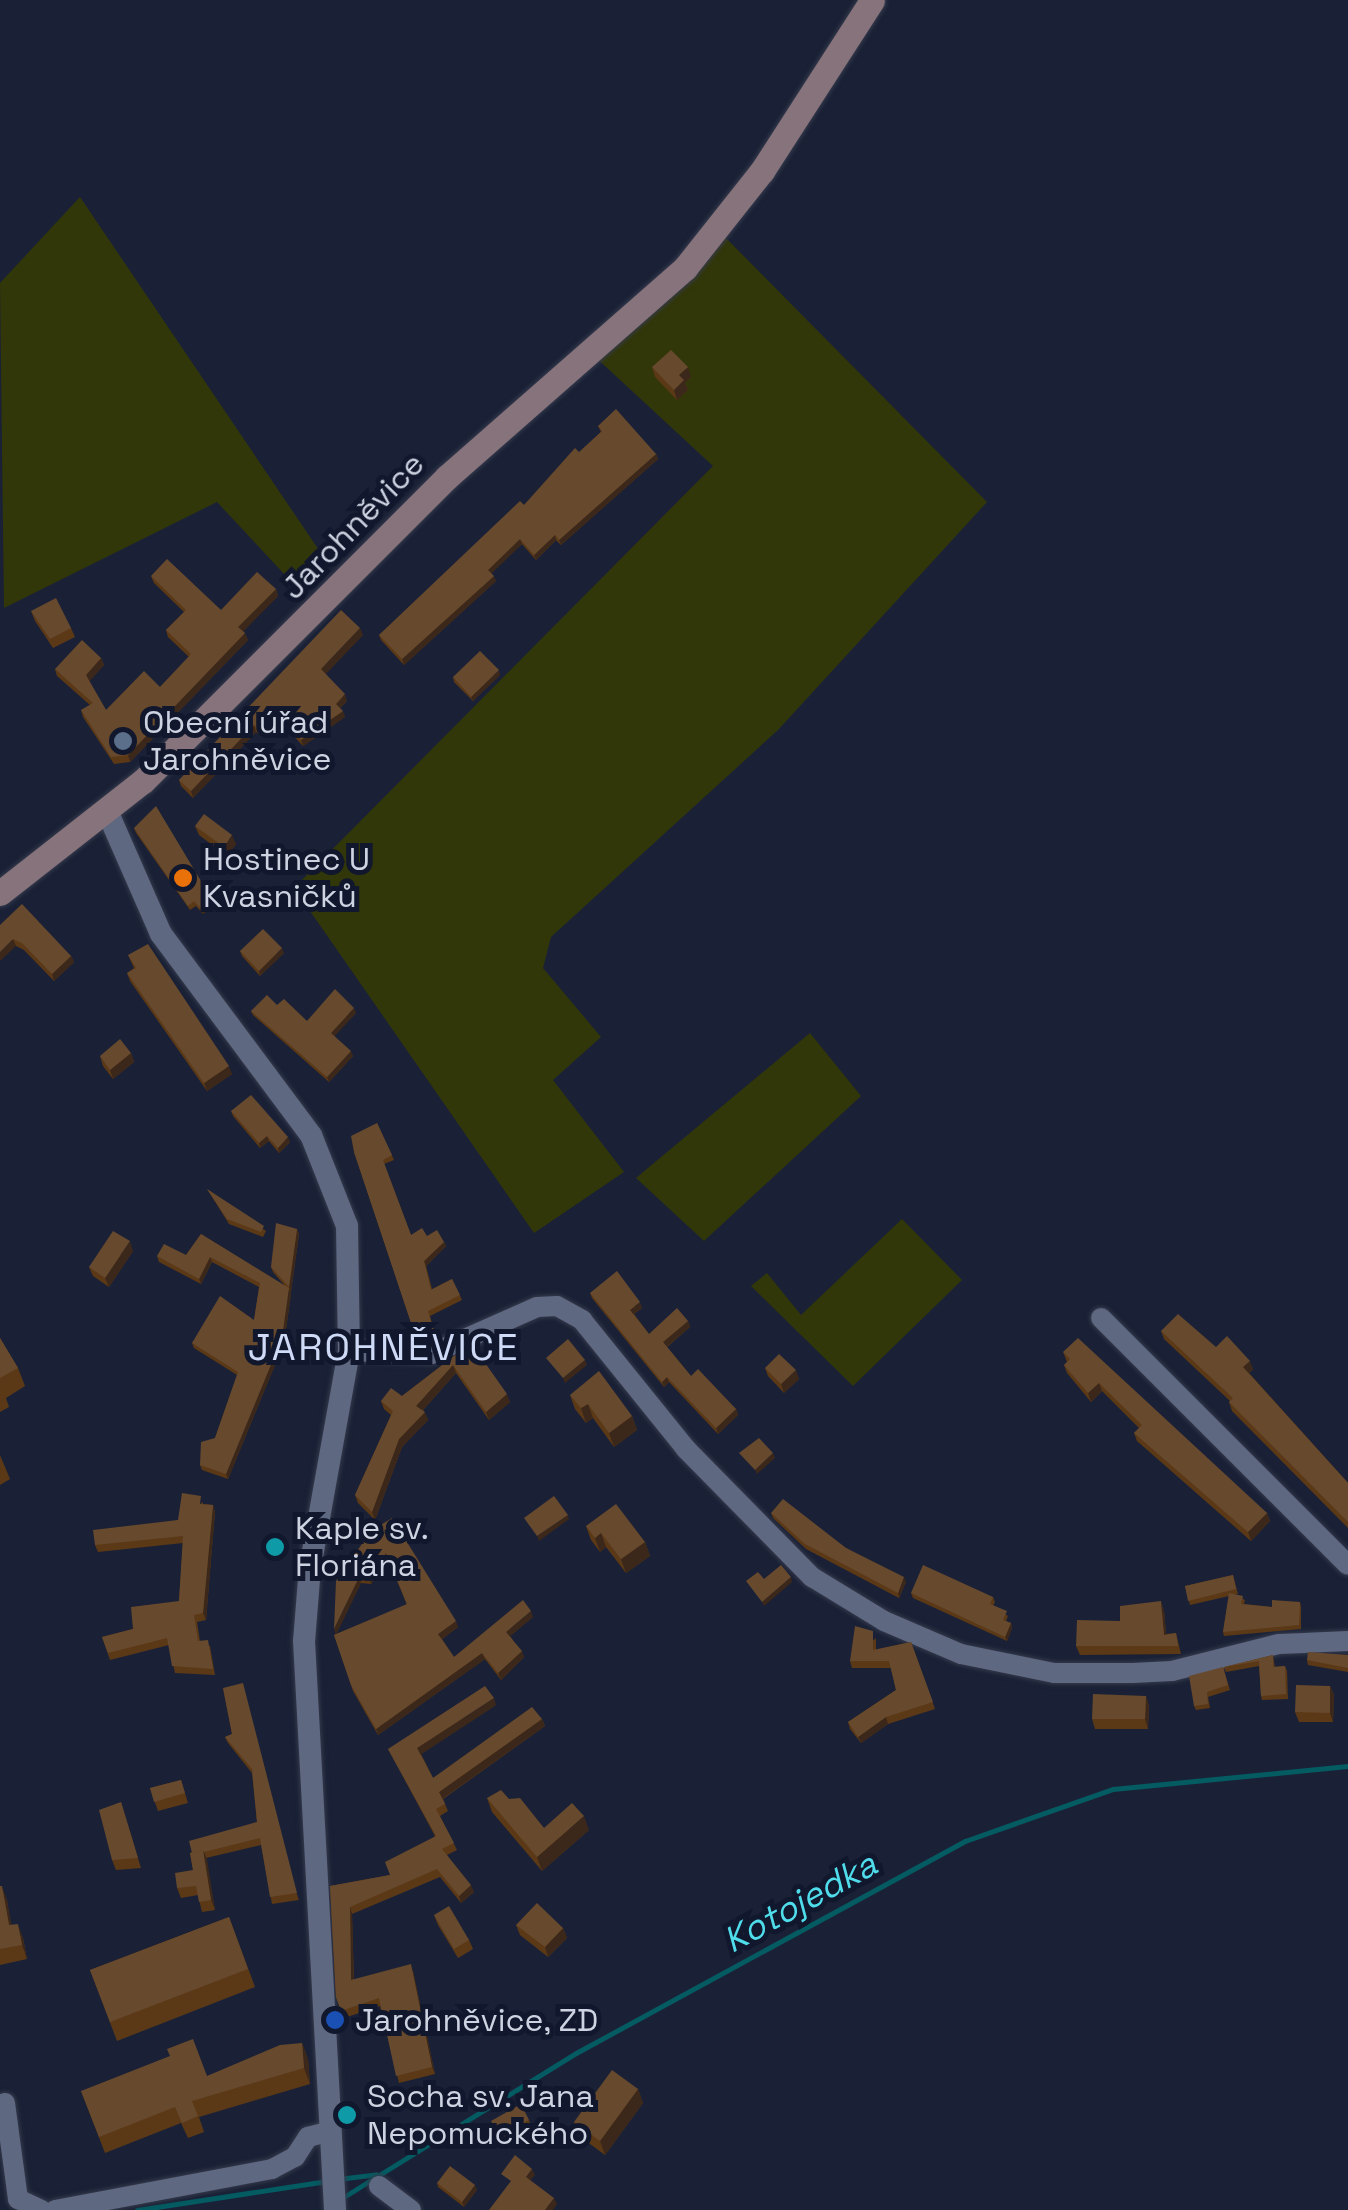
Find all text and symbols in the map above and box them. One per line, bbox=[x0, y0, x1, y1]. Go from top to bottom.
street label: Jarohněvice bbox=[274, 445, 432, 607]
place label: Obecní úřad Jarohněvice bbox=[143, 704, 332, 779]
marker: Obecní úřad Jarohněvice bbox=[112, 730, 134, 752]
place label: Hostinec U Kvasničků bbox=[203, 841, 370, 916]
marker: Hostinec U Kvasničků bbox=[172, 867, 194, 889]
district label: JAROHNĚVICE bbox=[248, 1325, 520, 1371]
place label: Kaple sv. Floriána bbox=[295, 1510, 429, 1585]
marker: Kaple sv. Floriána bbox=[264, 1536, 286, 1558]
water label: Kotojedka bbox=[716, 1843, 884, 1961]
place label: Jarohněvice, ZD bbox=[355, 2001, 599, 2039]
marker: Jarohněvice, ZD bbox=[324, 2009, 346, 2031]
place label: Socha sv. Jana Nepomuckého bbox=[367, 2078, 595, 2153]
marker: Socha sv. Jana Nepomuckého bbox=[336, 2104, 358, 2126]

